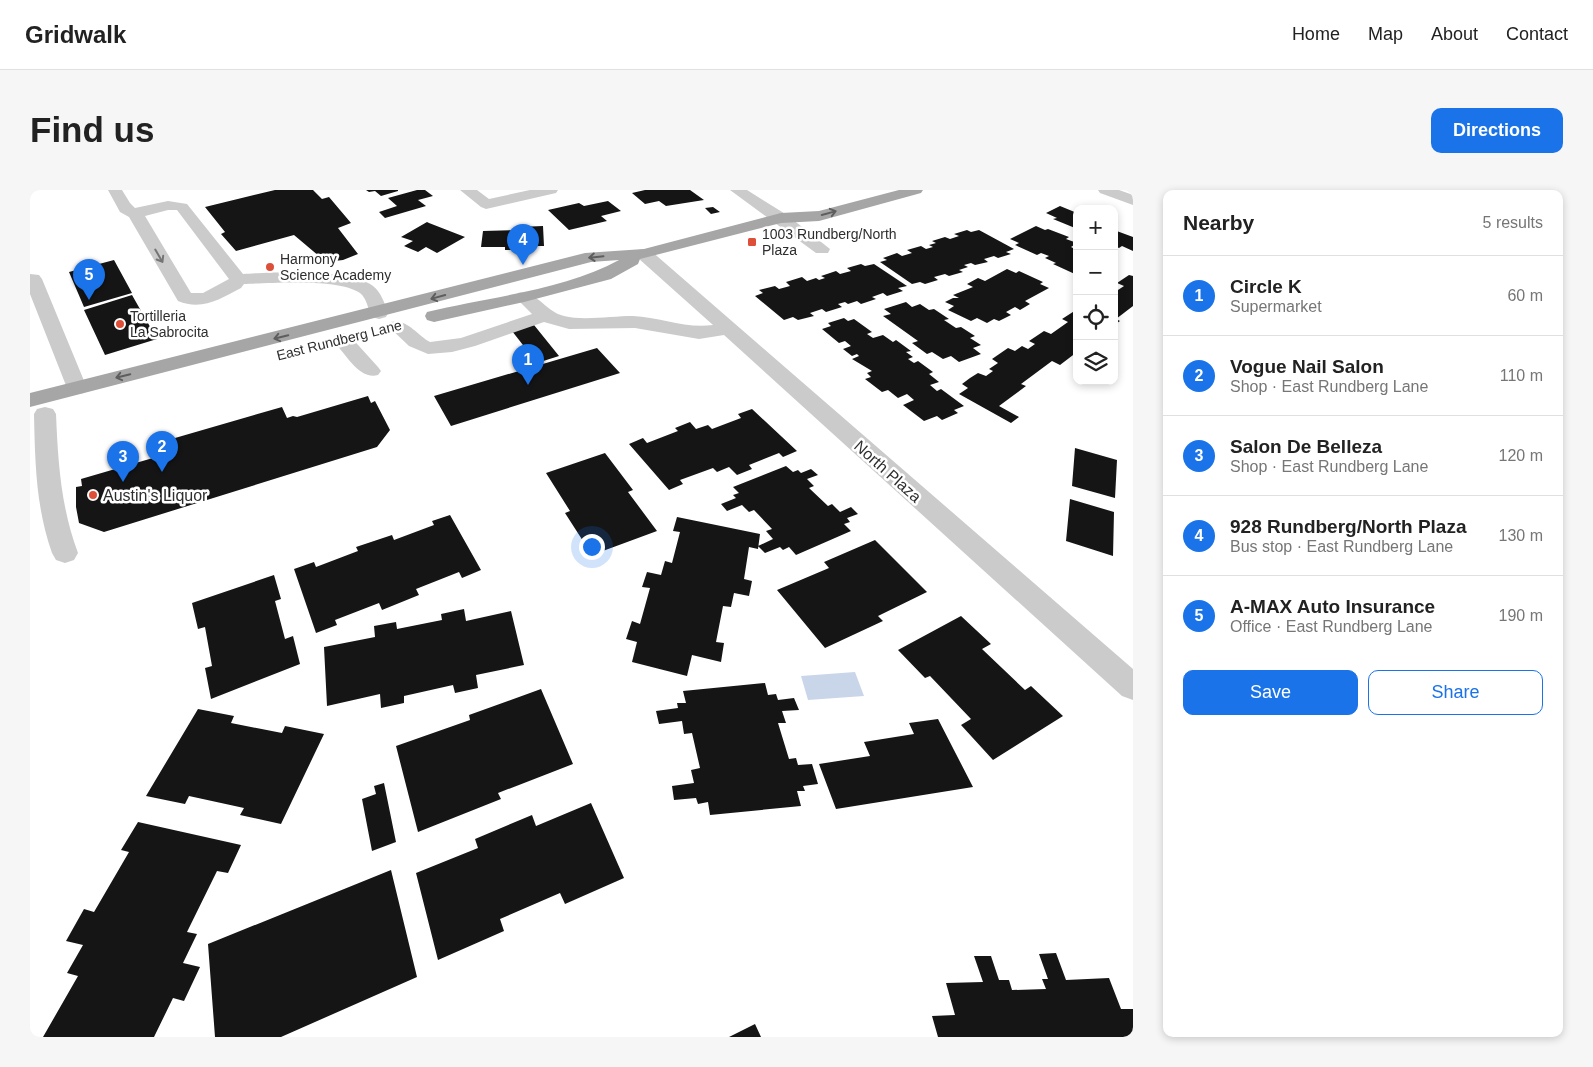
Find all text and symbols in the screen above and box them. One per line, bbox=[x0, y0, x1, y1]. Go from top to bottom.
text: Gridwalk bbox=[25, 21, 126, 48]
text: Home bbox=[1292, 24, 1340, 44]
text: Map bbox=[1368, 24, 1403, 44]
text: About bbox=[1431, 24, 1478, 44]
text: Contact bbox=[1506, 24, 1568, 44]
button: Directions bbox=[1431, 108, 1563, 153]
text: Find us bbox=[30, 110, 154, 149]
map controls bbox=[1073, 205, 1118, 385]
button: + bbox=[1073, 205, 1118, 250]
one-way arrow bbox=[821, 208, 837, 217]
text: Nearby bbox=[1183, 211, 1254, 234]
text: 5 results bbox=[1483, 214, 1543, 231]
pin: 4 bbox=[507, 224, 539, 265]
place label: 1003 Rundberg/North Plaza bbox=[762, 226, 897, 258]
marker: 1003 Rundberg/North Plaza bbox=[746, 236, 758, 248]
one-way arrow bbox=[155, 248, 165, 262]
button: − bbox=[1073, 250, 1118, 295]
place label: Harmony Science Academy bbox=[280, 251, 391, 283]
one-way arrow bbox=[588, 253, 604, 262]
pin: 5 bbox=[73, 259, 105, 300]
marker: Harmony Science Academy bbox=[264, 261, 276, 273]
text: Circle K bbox=[1230, 276, 1302, 297]
text: 1 bbox=[1195, 287, 1203, 304]
text: 60 m bbox=[1507, 287, 1543, 304]
one-way arrow bbox=[431, 293, 447, 302]
button: locate bbox=[1073, 295, 1118, 340]
text: Supermarket bbox=[1230, 298, 1322, 315]
place label: Tortilleria La Sabrocita bbox=[130, 308, 209, 340]
street label: East Rundberg Lane bbox=[275, 317, 403, 363]
marker: Tortilleria La Sabrocita bbox=[114, 318, 126, 330]
one-way arrow bbox=[273, 333, 289, 342]
button: layers bbox=[1073, 340, 1118, 385]
pin: 1 bbox=[512, 344, 544, 385]
text: Vogue Nail Salon bbox=[1230, 356, 1384, 377]
text: 2 bbox=[1195, 367, 1203, 384]
text: 110 m bbox=[1500, 367, 1543, 384]
one-way arrow bbox=[115, 372, 131, 382]
text: Shop · East Rundberg Lane bbox=[1230, 378, 1428, 395]
pin: 2 bbox=[146, 431, 178, 472]
text: Salon De Belleza bbox=[1230, 436, 1382, 457]
street label: North Plaza bbox=[851, 437, 924, 506]
pin: 3 bbox=[107, 441, 139, 482]
text: 3 bbox=[1195, 447, 1203, 464]
text: 120 m bbox=[1499, 447, 1543, 464]
text: Shop · East Rundberg Lane bbox=[1230, 458, 1428, 475]
place label: Austin's Liquor bbox=[103, 487, 208, 504]
marker: Austin's Liquor bbox=[87, 489, 99, 501]
text: 928 Rundberg/North Plaza bbox=[1230, 516, 1467, 537]
text: 4 bbox=[1195, 527, 1203, 544]
text: 130 m bbox=[1499, 527, 1543, 544]
your location bbox=[579, 534, 605, 560]
text: Bus stop · East Rundberg Lane bbox=[1230, 538, 1453, 555]
text: A-MAX Auto Insurance bbox=[1230, 596, 1435, 617]
text: 5 bbox=[1195, 607, 1203, 624]
text: 190 m bbox=[1499, 607, 1543, 624]
text: Office · East Rundberg Lane bbox=[1230, 618, 1433, 635]
button: Save bbox=[1183, 670, 1358, 715]
button: Share bbox=[1368, 670, 1543, 715]

